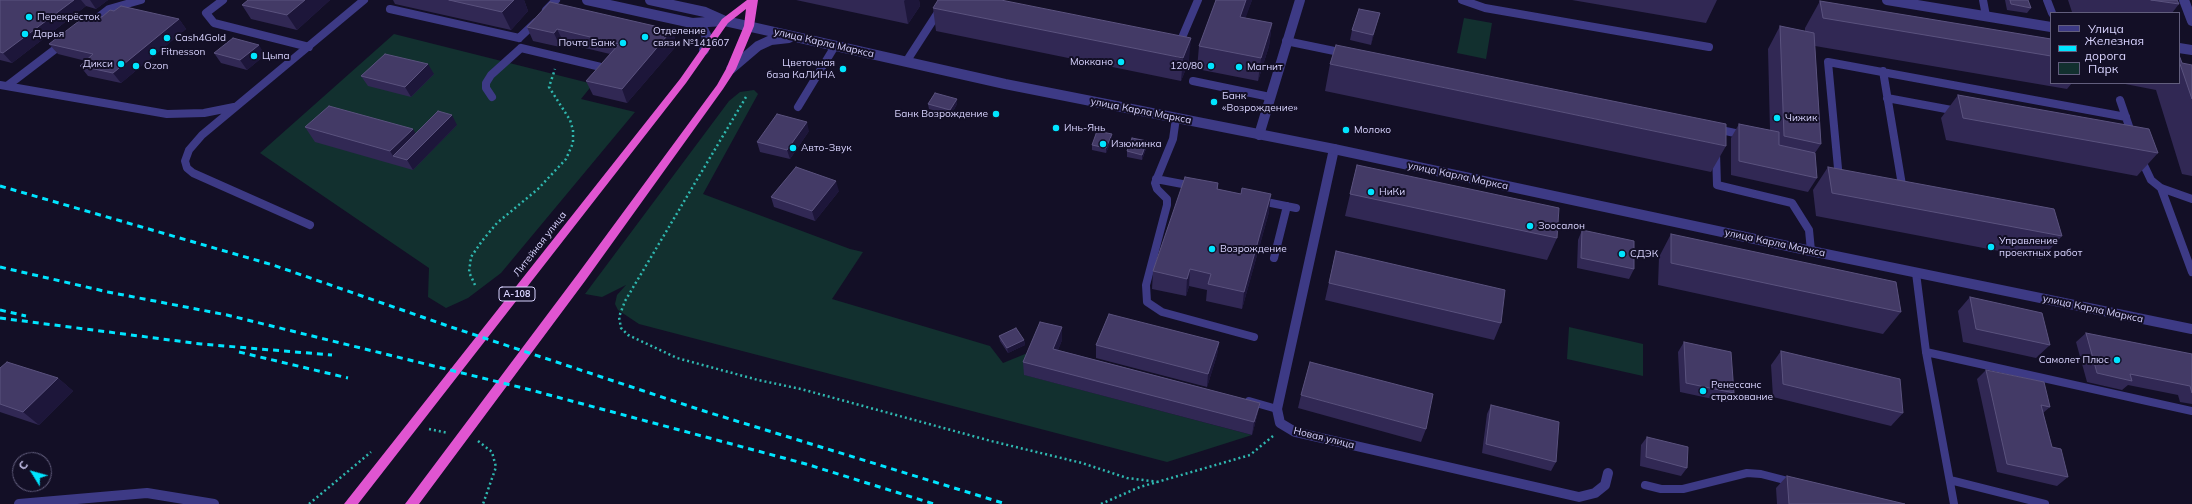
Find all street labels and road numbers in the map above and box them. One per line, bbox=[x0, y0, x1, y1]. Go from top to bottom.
street label: улица Карла Маркса bbox=[773, 26, 875, 60]
street label: улица Карла Маркса bbox=[1090, 95, 1192, 127]
street label: улица Карла Маркса bbox=[1407, 159, 1509, 193]
street label: Литейная улица bbox=[511, 209, 569, 279]
street label: улица Карла Маркса bbox=[1724, 226, 1826, 260]
road number: А-108 bbox=[499, 287, 535, 301]
street label: улица Карла Маркса bbox=[2042, 292, 2144, 326]
street label: Новая улица bbox=[1292, 425, 1356, 451]

